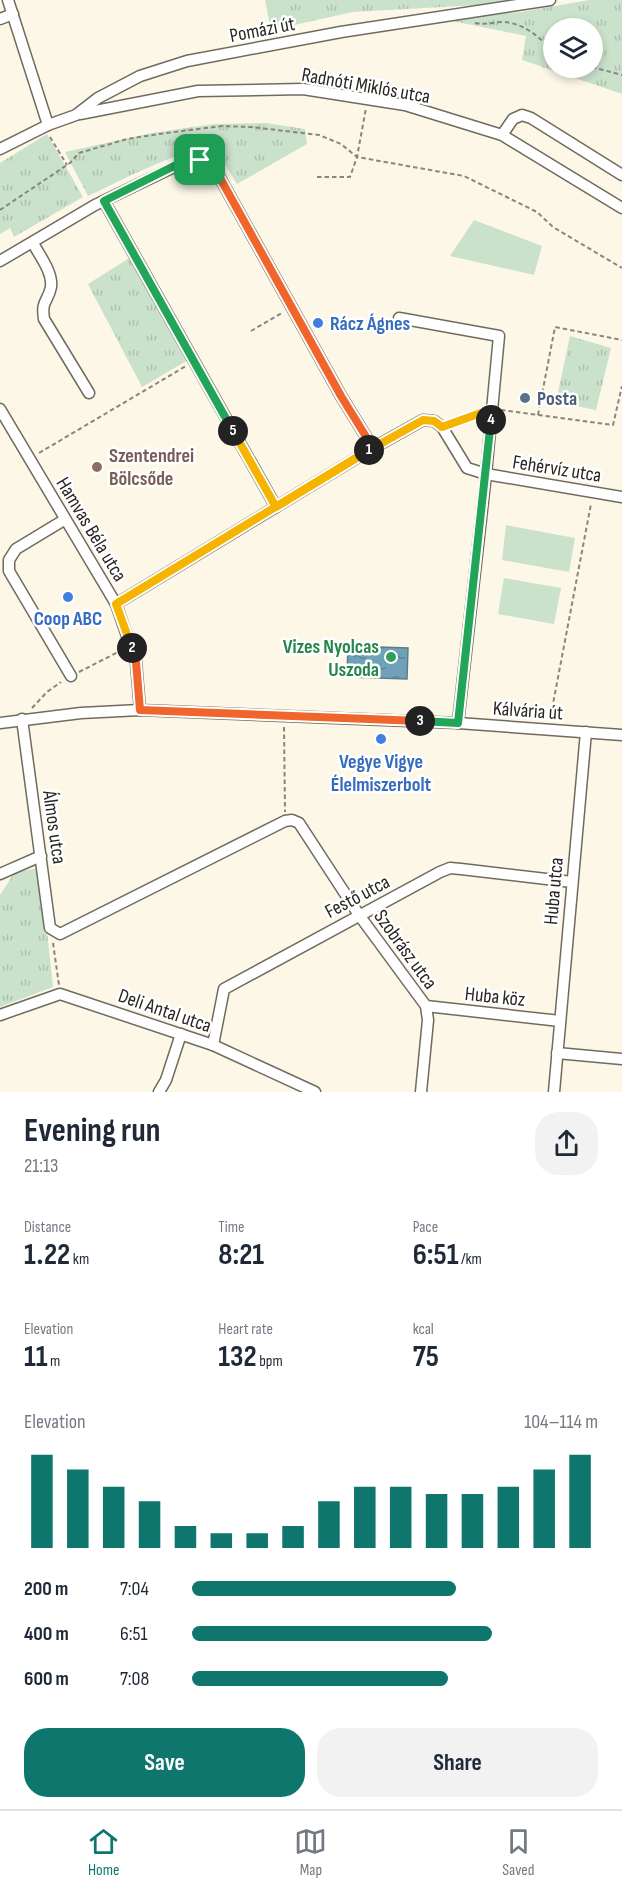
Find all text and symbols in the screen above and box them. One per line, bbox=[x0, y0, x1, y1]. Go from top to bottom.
street label: Pomázi út bbox=[228, 12, 297, 48]
map controls bbox=[543, 18, 603, 78]
button: layers bbox=[543, 18, 603, 78]
street label: Radnóti Miklós utca bbox=[300, 63, 432, 109]
pin bbox=[174, 134, 225, 185]
icon: arrive bbox=[183, 143, 216, 176]
place label: Rácz Ágnes bbox=[330, 312, 410, 336]
marker: Rácz Ágnes bbox=[311, 316, 325, 330]
place label: Posta bbox=[537, 387, 577, 411]
marker: Posta bbox=[518, 391, 532, 405]
pin: 4 bbox=[476, 405, 506, 435]
text: 4 bbox=[487, 410, 495, 429]
pin: 5 bbox=[218, 416, 248, 446]
text: 5 bbox=[229, 421, 237, 440]
pin: 1 bbox=[354, 435, 384, 465]
text: 1 bbox=[366, 440, 372, 459]
place label: Szentendrei Bölcsőde bbox=[109, 444, 194, 491]
street label: Fehérvíz utca bbox=[511, 450, 603, 488]
marker: Szentendrei Bölcsőde bbox=[90, 460, 104, 474]
street label: Hamvas Béla utca bbox=[51, 473, 132, 586]
marker: Coop ABC bbox=[61, 590, 75, 604]
place label: Coop ABC bbox=[34, 607, 102, 631]
pin: 2 bbox=[117, 633, 147, 663]
place label: Vizes Nyolcas Uszoda bbox=[283, 635, 379, 682]
text: 2 bbox=[128, 638, 136, 657]
marker: Vizes Nyolcas Uszoda bbox=[384, 650, 398, 664]
street label: Kálvária út bbox=[492, 697, 564, 725]
pin: 3 bbox=[405, 706, 435, 736]
text: 3 bbox=[416, 711, 424, 730]
marker: Vegye Vigye Élelmiszerbolt bbox=[374, 732, 388, 746]
place label: Vegye Vigye Élelmiszerbolt bbox=[331, 750, 432, 797]
street label: Álmos utca bbox=[37, 788, 71, 865]
street label: Huba utca bbox=[539, 856, 569, 926]
street label: Festő utca bbox=[321, 870, 394, 924]
street label: Szobrász utca bbox=[368, 905, 442, 994]
street label: Huba köz bbox=[464, 982, 526, 1012]
street label: Deli Antal utca bbox=[115, 984, 214, 1038]
text: Evening run bbox=[24, 1111, 160, 1151]
button: share bbox=[535, 1112, 598, 1175]
text: 21:13 bbox=[24, 1154, 58, 1178]
text: Distance bbox=[24, 1218, 71, 1237]
text: Time bbox=[218, 1218, 245, 1237]
text: Pace bbox=[413, 1218, 438, 1237]
text: 1.22 bbox=[24, 1237, 70, 1273]
text: 8:21 bbox=[218, 1237, 264, 1273]
text: 6:51 bbox=[413, 1237, 458, 1273]
text: km bbox=[70, 1250, 89, 1269]
text: /km bbox=[458, 1250, 482, 1269]
text: Elevation bbox=[24, 1320, 73, 1339]
text: Heart rate bbox=[218, 1320, 273, 1339]
text: kcal bbox=[413, 1320, 434, 1339]
text: 11 bbox=[24, 1339, 48, 1375]
text: 132 bbox=[218, 1339, 257, 1375]
text: 75 bbox=[413, 1339, 439, 1375]
text: m bbox=[48, 1352, 60, 1371]
text: bpm bbox=[257, 1352, 283, 1371]
text: Elevation bbox=[24, 1410, 86, 1434]
text: 104–114 m bbox=[524, 1410, 598, 1434]
text: 200 m bbox=[24, 1577, 68, 1601]
text: 7:04 bbox=[120, 1577, 149, 1601]
text: 400 m bbox=[24, 1622, 69, 1646]
text: 6:51 bbox=[120, 1622, 148, 1646]
text: 600 m bbox=[24, 1667, 69, 1691]
text: 7:08 bbox=[120, 1667, 149, 1691]
button: Save bbox=[24, 1728, 305, 1797]
button: Share bbox=[317, 1728, 598, 1797]
tab: Home bbox=[87, 1825, 120, 1880]
tab: Map bbox=[294, 1825, 327, 1880]
tab: Saved bbox=[502, 1825, 535, 1880]

